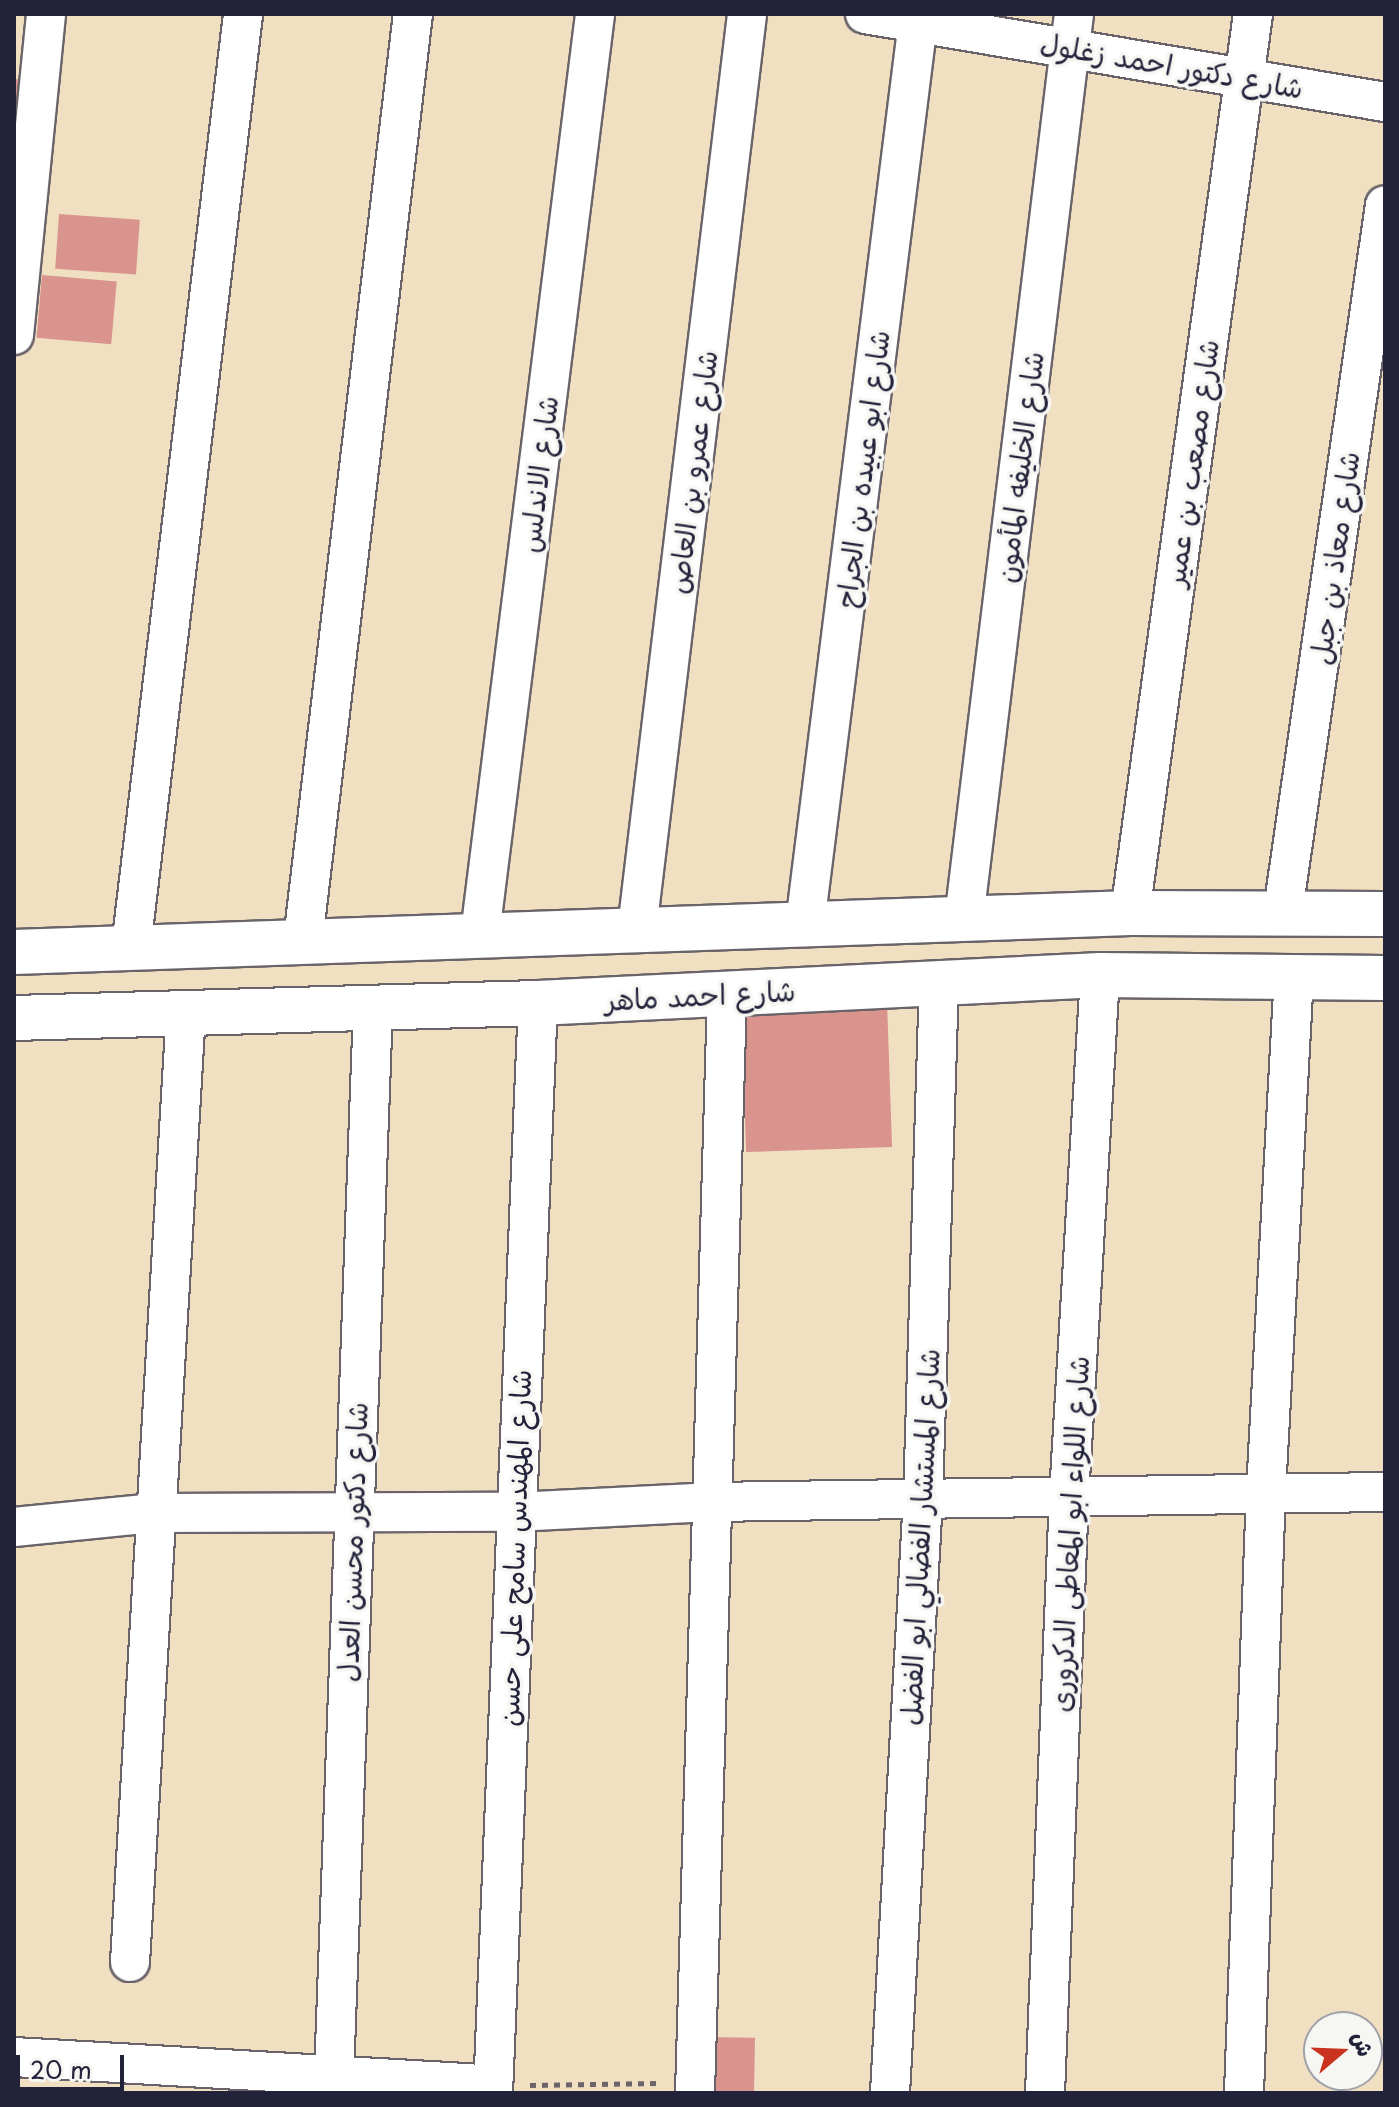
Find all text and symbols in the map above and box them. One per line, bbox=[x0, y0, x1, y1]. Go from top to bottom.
street label: شارع دكتور احمد زغلول bbox=[1038, 25, 1306, 105]
street label: شارع ابو عبيده بن الجراح bbox=[828, 328, 896, 610]
street label: شارع مصعب بن عمير bbox=[1157, 337, 1225, 589]
street label: شارع عمرو بن العاص bbox=[660, 348, 724, 596]
street label: شارع الخليفه المأمون bbox=[988, 349, 1050, 585]
street label: شارع الاندلس bbox=[512, 394, 564, 554]
street label: شارع معاذ بن جبل bbox=[1302, 449, 1366, 667]
street label: شارع احمد ماهر bbox=[604, 973, 796, 1017]
street label: شارع المستشار الفضالي ابو الفضل bbox=[892, 1348, 946, 1726]
street label: شارع اللواء ابو المعاطى الدكرورى bbox=[1043, 1355, 1095, 1713]
street label: شارع المهندس سامح على حسن bbox=[491, 1369, 537, 1727]
street label: شارع دكتور محسن العدل bbox=[330, 1401, 374, 1683]
north arrow bbox=[1303, 2011, 1383, 2091]
text: ش bbox=[1345, 2027, 1384, 2060]
scale bar bbox=[20, 2039, 128, 2089]
text: 20 m bbox=[30, 2051, 92, 2087]

